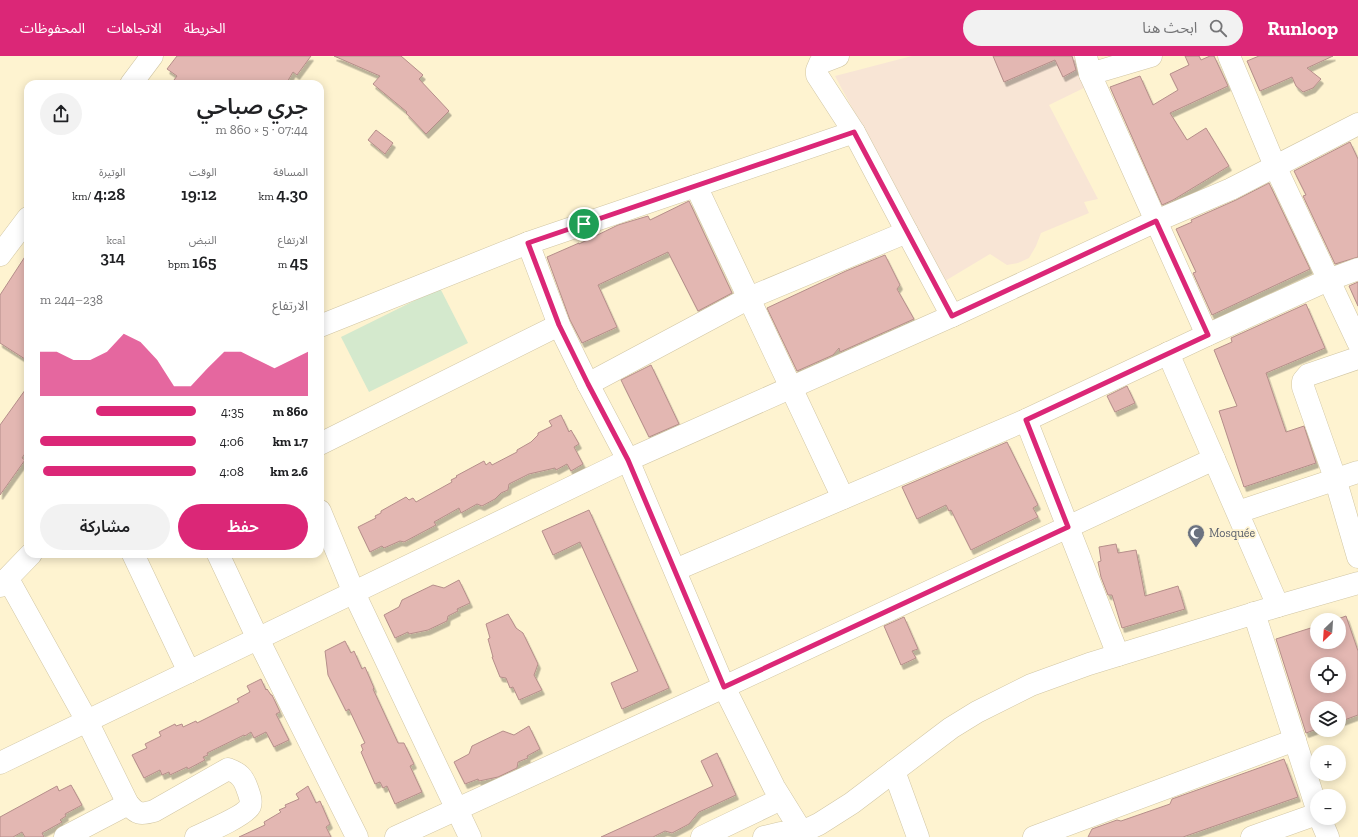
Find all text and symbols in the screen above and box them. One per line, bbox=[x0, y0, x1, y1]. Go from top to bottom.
search box bbox=[963, 10, 1243, 46]
icon: search bbox=[1207, 17, 1229, 39]
text: Runloop bbox=[1267, 17, 1338, 40]
text: ابحث هنا bbox=[1142, 19, 1197, 37]
text: المحفوظات bbox=[20, 20, 85, 37]
text: الاتجاهات bbox=[107, 20, 162, 37]
text: الخريطة bbox=[184, 20, 226, 37]
button: share bbox=[40, 93, 82, 135]
text: جري صباحي bbox=[197, 93, 308, 120]
text: 07:44 · 5 × 860 m bbox=[216, 122, 308, 137]
text: الوتيرة bbox=[99, 166, 125, 179]
text: الوقت bbox=[189, 166, 217, 179]
text: المسافة bbox=[273, 166, 308, 179]
text: 4:28 bbox=[94, 184, 125, 204]
text: 19:12 bbox=[181, 184, 217, 204]
text: 4.30 bbox=[276, 184, 308, 204]
text: /km bbox=[72, 190, 94, 203]
text: km bbox=[258, 190, 276, 203]
pin bbox=[567, 207, 601, 241]
icon: arrive bbox=[573, 213, 595, 235]
text: kcal bbox=[106, 234, 125, 247]
text: النبض bbox=[189, 234, 217, 247]
text: الارتفاع bbox=[278, 234, 308, 247]
text: 314 bbox=[100, 247, 125, 267]
text: 165 bbox=[192, 252, 217, 272]
text: 45 bbox=[290, 252, 308, 272]
text: bpm bbox=[168, 258, 192, 271]
text: m bbox=[278, 258, 290, 271]
text: 238–244 m bbox=[40, 292, 103, 307]
text: الارتفاع bbox=[272, 298, 308, 313]
text: 4:35 bbox=[221, 404, 244, 419]
text: 860 m bbox=[273, 404, 308, 419]
text: 4:06 bbox=[220, 434, 244, 449]
text: 1.7 km bbox=[273, 434, 308, 449]
text: 4:08 bbox=[220, 464, 244, 479]
text: 2.6 km bbox=[270, 464, 308, 479]
button: مشاركة bbox=[40, 504, 170, 550]
button: حفظ bbox=[178, 504, 308, 550]
mosque icon: Mosquée bbox=[1186, 523, 1206, 548]
place label: Mosquée bbox=[1209, 526, 1256, 540]
north arrow bbox=[1310, 613, 1346, 649]
map controls bbox=[1310, 613, 1346, 825]
button: locate bbox=[1310, 657, 1346, 693]
button: layers bbox=[1310, 701, 1346, 737]
button: + bbox=[1310, 745, 1346, 781]
button: − bbox=[1310, 789, 1346, 825]

